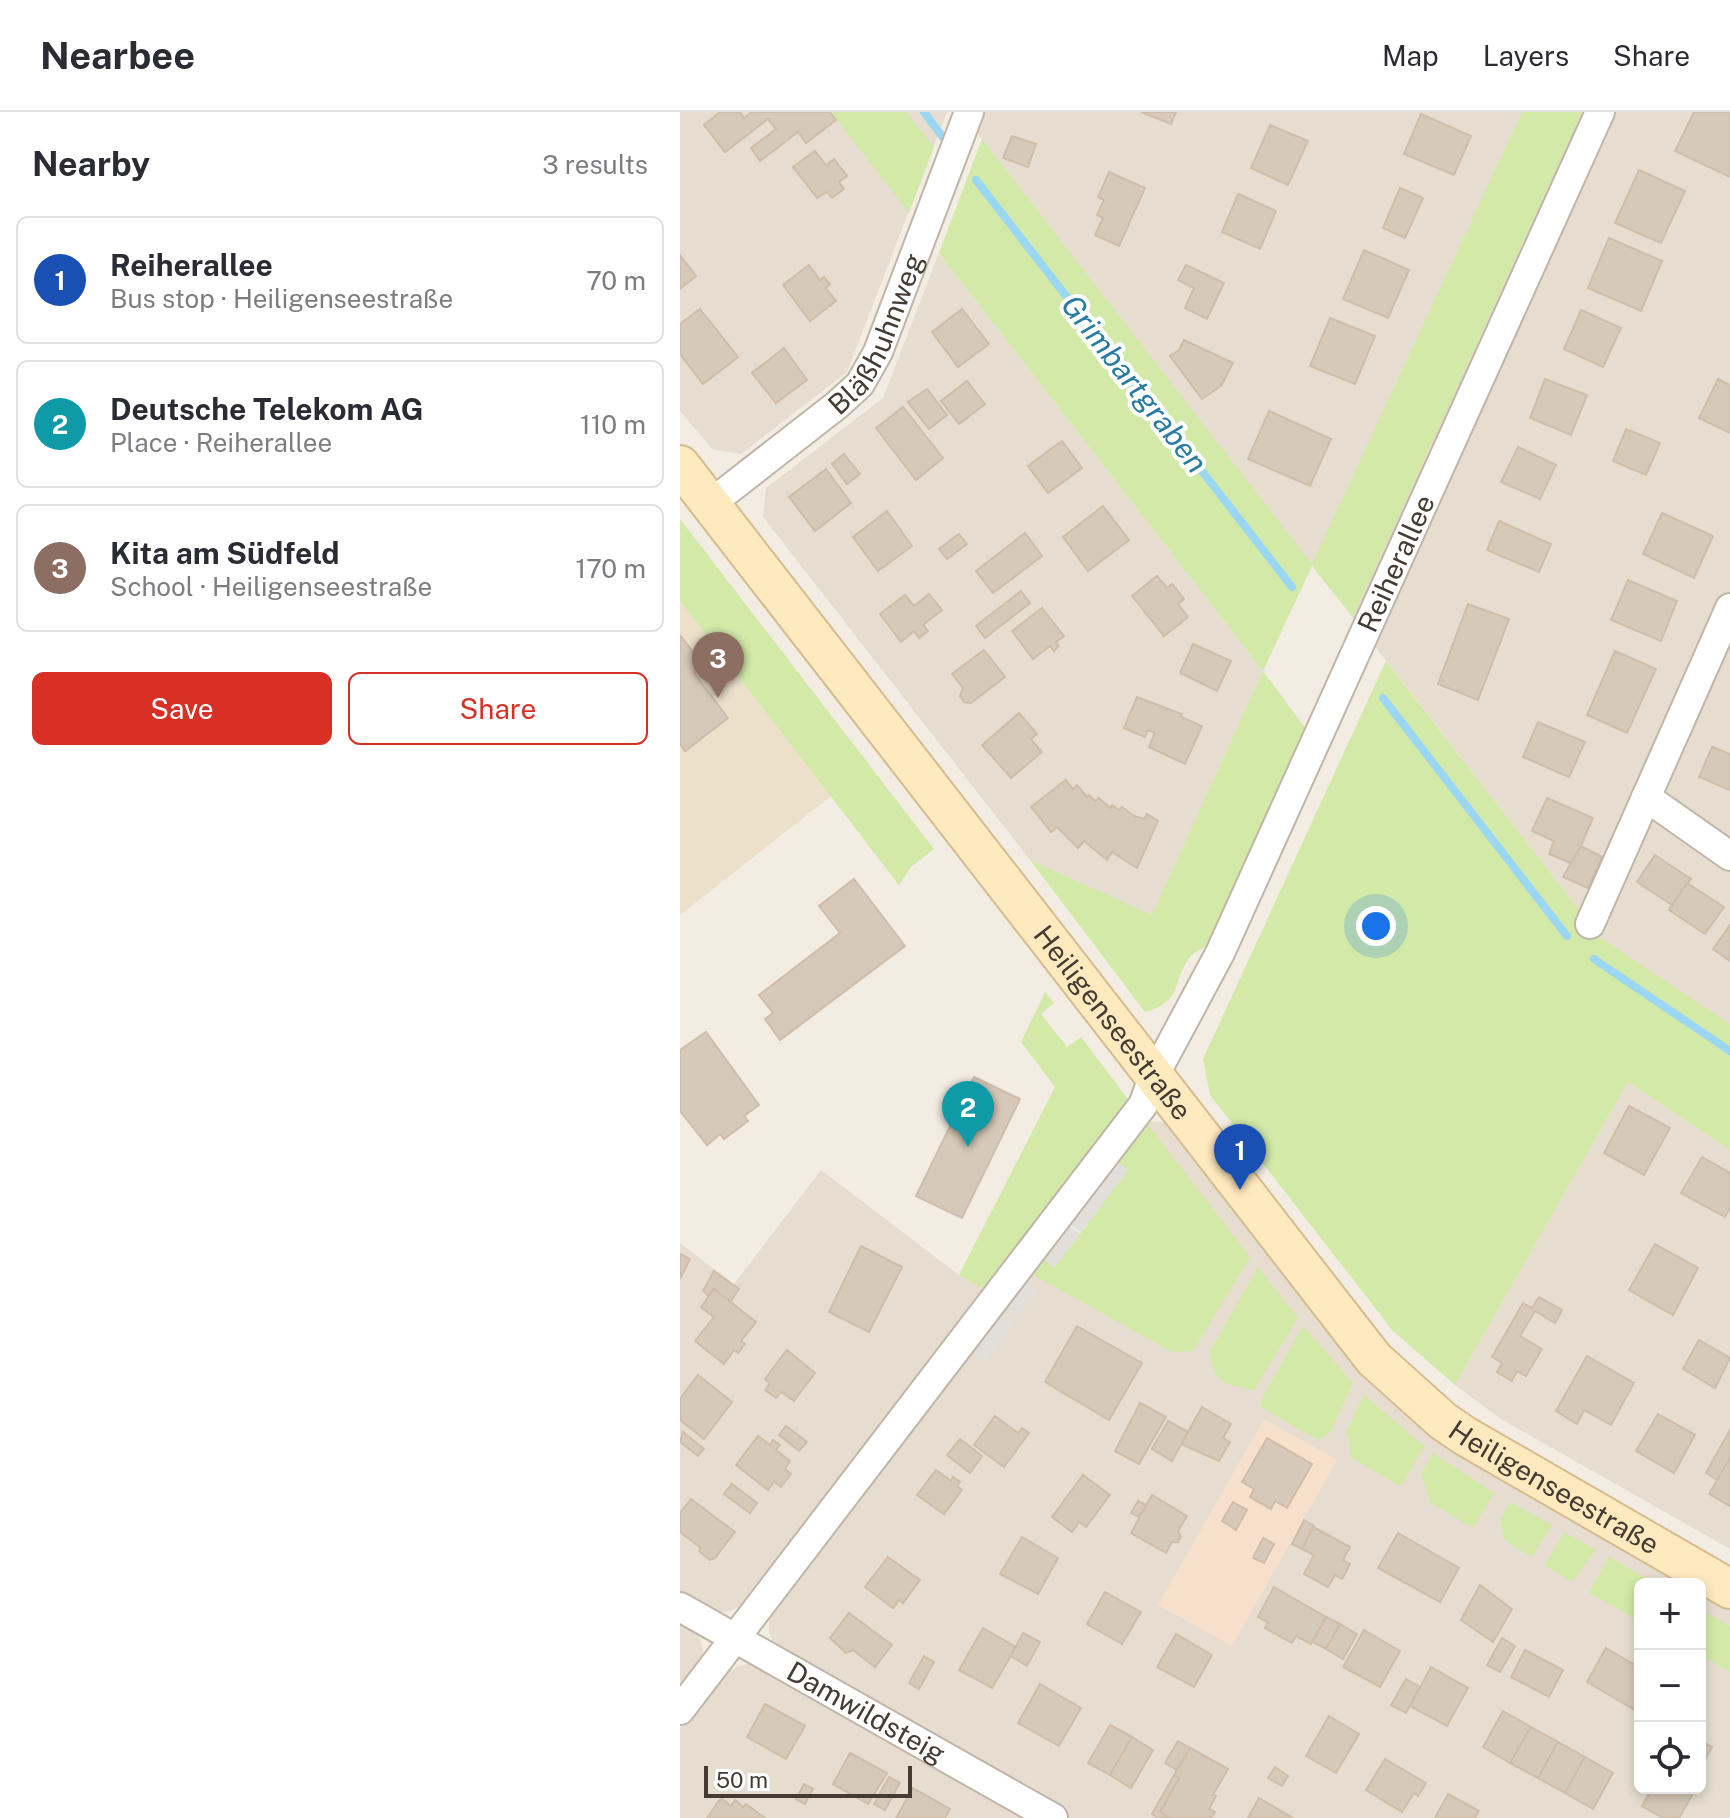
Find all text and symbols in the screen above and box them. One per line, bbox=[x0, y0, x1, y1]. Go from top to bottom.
text: Nearbee bbox=[40, 33, 195, 78]
text: Map bbox=[1382, 39, 1439, 72]
text: Layers bbox=[1483, 39, 1569, 72]
text: Share bbox=[1613, 39, 1690, 72]
text: Nearby bbox=[32, 144, 150, 184]
text: 3 results bbox=[542, 149, 648, 180]
text: Reiherallee bbox=[110, 247, 273, 283]
street label: Bläßhuhnweg bbox=[821, 248, 930, 421]
text: 1 bbox=[54, 265, 66, 296]
text: 70 m bbox=[586, 265, 646, 296]
text: Bus stop · Heiligenseestraße bbox=[110, 283, 453, 314]
water label: Grimbartgraben bbox=[1054, 287, 1215, 479]
text: Deutsche Telekom AG bbox=[110, 391, 424, 427]
text: 2 bbox=[52, 409, 68, 440]
text: 110 m bbox=[580, 409, 646, 440]
text: Place · Reiherallee bbox=[110, 427, 332, 458]
street label: Reiherallee bbox=[1350, 489, 1441, 637]
text: Kita am Südfeld bbox=[110, 535, 340, 571]
text: 3 bbox=[51, 553, 69, 584]
text: 170 m bbox=[576, 553, 646, 584]
text: School · Heiligenseestraße bbox=[110, 571, 432, 602]
pin: 3 bbox=[692, 632, 744, 698]
button: Save bbox=[32, 672, 332, 745]
button: Share bbox=[348, 672, 648, 745]
your location bbox=[1356, 906, 1396, 946]
street label: Heiligenseestraße bbox=[1028, 919, 1199, 1126]
pin: 2 bbox=[942, 1081, 994, 1147]
pin: 1 bbox=[1214, 1124, 1266, 1190]
street label: Heiligenseestraße bbox=[1443, 1413, 1665, 1561]
map controls bbox=[1634, 1578, 1706, 1794]
button: + bbox=[1634, 1578, 1706, 1650]
button: − bbox=[1634, 1650, 1706, 1722]
street label: Damwildsteig bbox=[781, 1654, 952, 1770]
button: locate bbox=[1634, 1722, 1706, 1794]
scale bar bbox=[704, 1762, 912, 1798]
text: 50 m bbox=[716, 1767, 768, 1793]

